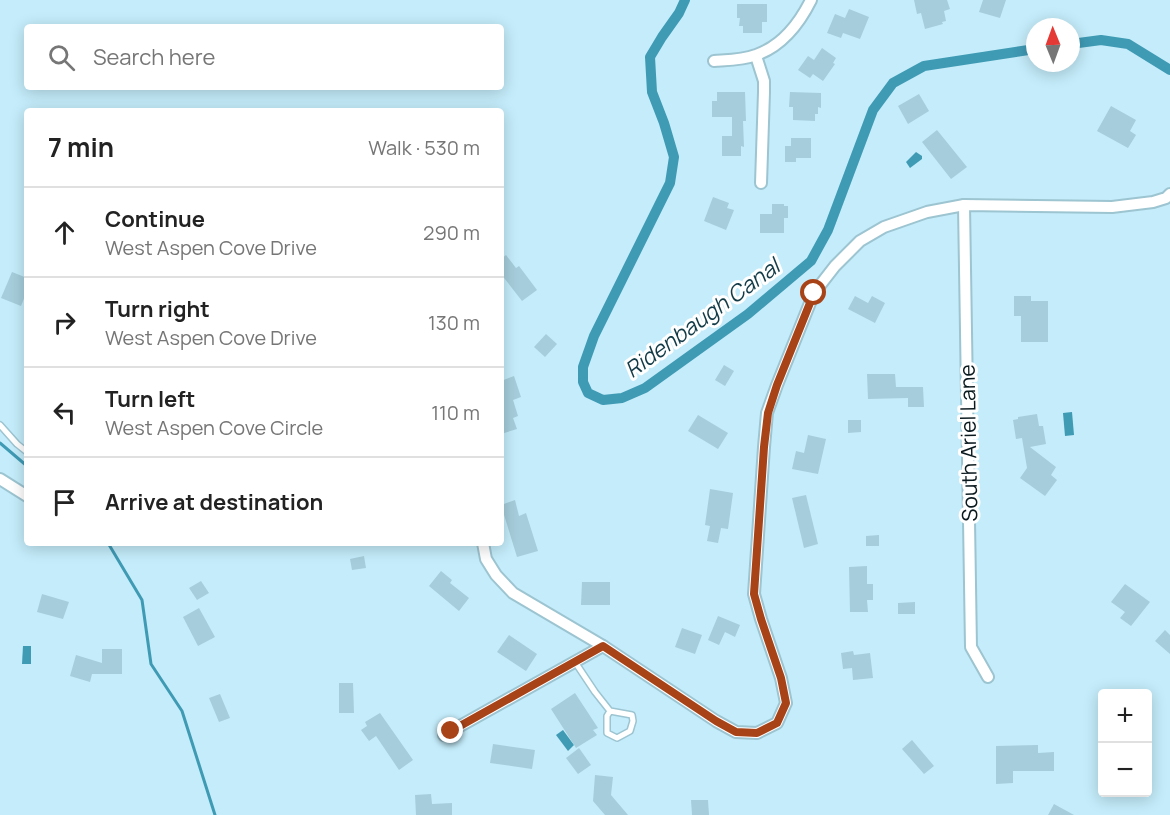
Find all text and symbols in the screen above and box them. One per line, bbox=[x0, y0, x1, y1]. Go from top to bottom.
north arrow bbox=[1026, 18, 1080, 72]
search box bbox=[24, 24, 504, 90]
icon: search bbox=[45, 41, 78, 74]
text: Search here bbox=[93, 42, 215, 72]
text: 7 min bbox=[48, 129, 114, 165]
text: Walk · 530 m bbox=[368, 134, 480, 161]
text: Continue bbox=[105, 204, 205, 234]
icon: ahead bbox=[48, 216, 81, 249]
text: 290 m bbox=[423, 219, 480, 246]
text: West Aspen Cove Drive bbox=[105, 234, 317, 261]
water label: Ridenbaugh Canal bbox=[618, 250, 788, 384]
route start bbox=[800, 279, 826, 305]
text: Turn right bbox=[105, 294, 210, 324]
icon: right bbox=[48, 306, 81, 339]
text: 130 m bbox=[428, 309, 480, 336]
text: West Aspen Cove Drive bbox=[105, 324, 317, 351]
street label: South Ariel Lane bbox=[953, 364, 983, 522]
text: Turn left bbox=[105, 384, 195, 414]
icon: left bbox=[48, 396, 81, 429]
text: 110 m bbox=[431, 399, 480, 426]
text: West Aspen Cove Circle bbox=[105, 414, 323, 441]
icon: arrive bbox=[48, 486, 81, 519]
text: Arrive at destination bbox=[105, 487, 323, 517]
map controls bbox=[1098, 689, 1152, 797]
button: + bbox=[1098, 689, 1152, 743]
route end bbox=[437, 717, 463, 743]
button: − bbox=[1098, 743, 1152, 797]

